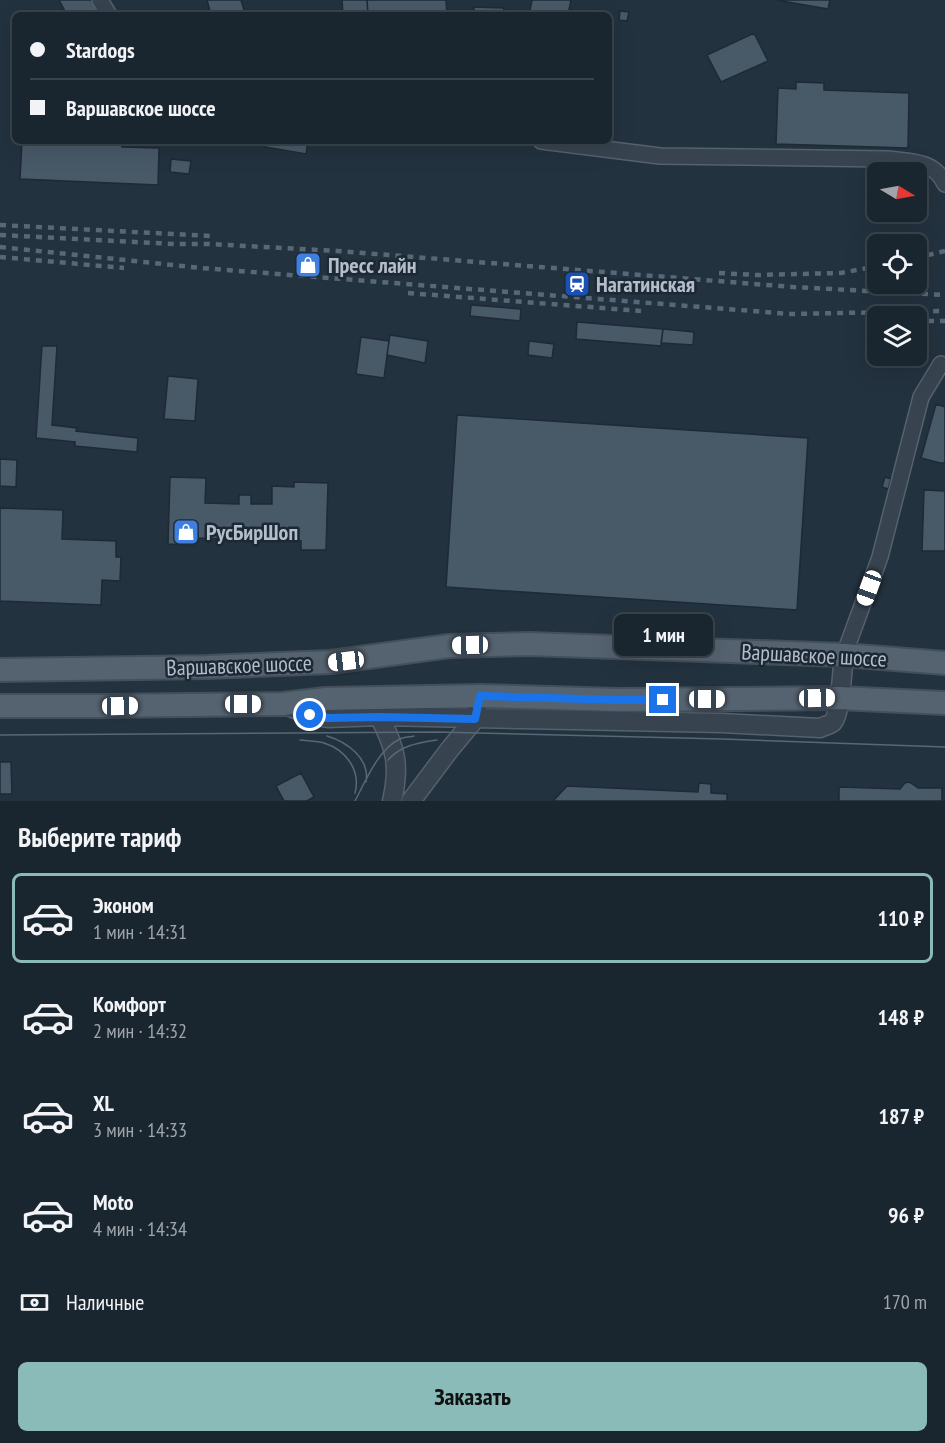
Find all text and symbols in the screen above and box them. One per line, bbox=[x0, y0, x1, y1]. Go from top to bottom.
text: Stardogs bbox=[66, 36, 135, 64]
text: Варшавское шоссе bbox=[66, 94, 216, 122]
north arrow bbox=[867, 162, 927, 222]
map controls bbox=[867, 162, 927, 366]
button: locate bbox=[867, 234, 927, 294]
shop icon: Пресс лайн bbox=[293, 250, 323, 280]
place label: Пресс лайн bbox=[328, 251, 416, 279]
station icon: Нагатинская bbox=[562, 269, 592, 299]
place label: Нагатинская bbox=[596, 270, 695, 298]
button: layers bbox=[867, 306, 927, 366]
shop icon: РусБирШоп bbox=[171, 517, 201, 547]
place label: РусБирШоп bbox=[206, 518, 298, 546]
car bbox=[854, 568, 884, 608]
callout: 1 мин bbox=[614, 613, 712, 655]
text: 1 мин bbox=[642, 622, 685, 648]
car bbox=[452, 636, 488, 654]
street label: Варшавское шоссе bbox=[741, 637, 887, 673]
street label: Варшавское шоссе bbox=[166, 648, 312, 682]
car bbox=[327, 650, 365, 672]
route end bbox=[649, 686, 676, 713]
car bbox=[799, 689, 835, 707]
car bbox=[689, 690, 725, 708]
car bbox=[225, 695, 261, 713]
car bbox=[102, 697, 138, 715]
route start bbox=[296, 701, 323, 728]
text: Выберите тариф bbox=[18, 820, 181, 854]
icon: car bbox=[21, 891, 75, 945]
text: Эконом bbox=[93, 891, 154, 919]
text: 110 ₽ bbox=[877, 904, 924, 932]
text: 1 мин · 14:31 bbox=[93, 919, 187, 945]
icon: car bbox=[21, 990, 75, 1044]
text: Комфорт bbox=[93, 990, 166, 1018]
text: 148 ₽ bbox=[877, 1003, 924, 1031]
text: 2 мин · 14:32 bbox=[93, 1018, 187, 1044]
icon: car bbox=[21, 1089, 75, 1143]
text: XL bbox=[93, 1089, 114, 1117]
text: 187 ₽ bbox=[878, 1102, 924, 1130]
text: 3 мин · 14:33 bbox=[93, 1117, 187, 1143]
icon: car bbox=[21, 1188, 75, 1242]
text: Moto bbox=[93, 1188, 134, 1216]
text: 96 ₽ bbox=[888, 1201, 924, 1229]
text: 4 мин · 14:34 bbox=[93, 1216, 187, 1242]
icon: cash bbox=[18, 1286, 51, 1319]
text: Наличные bbox=[66, 1288, 144, 1316]
text: 170 m bbox=[883, 1289, 927, 1315]
button: Заказать bbox=[18, 1362, 927, 1431]

